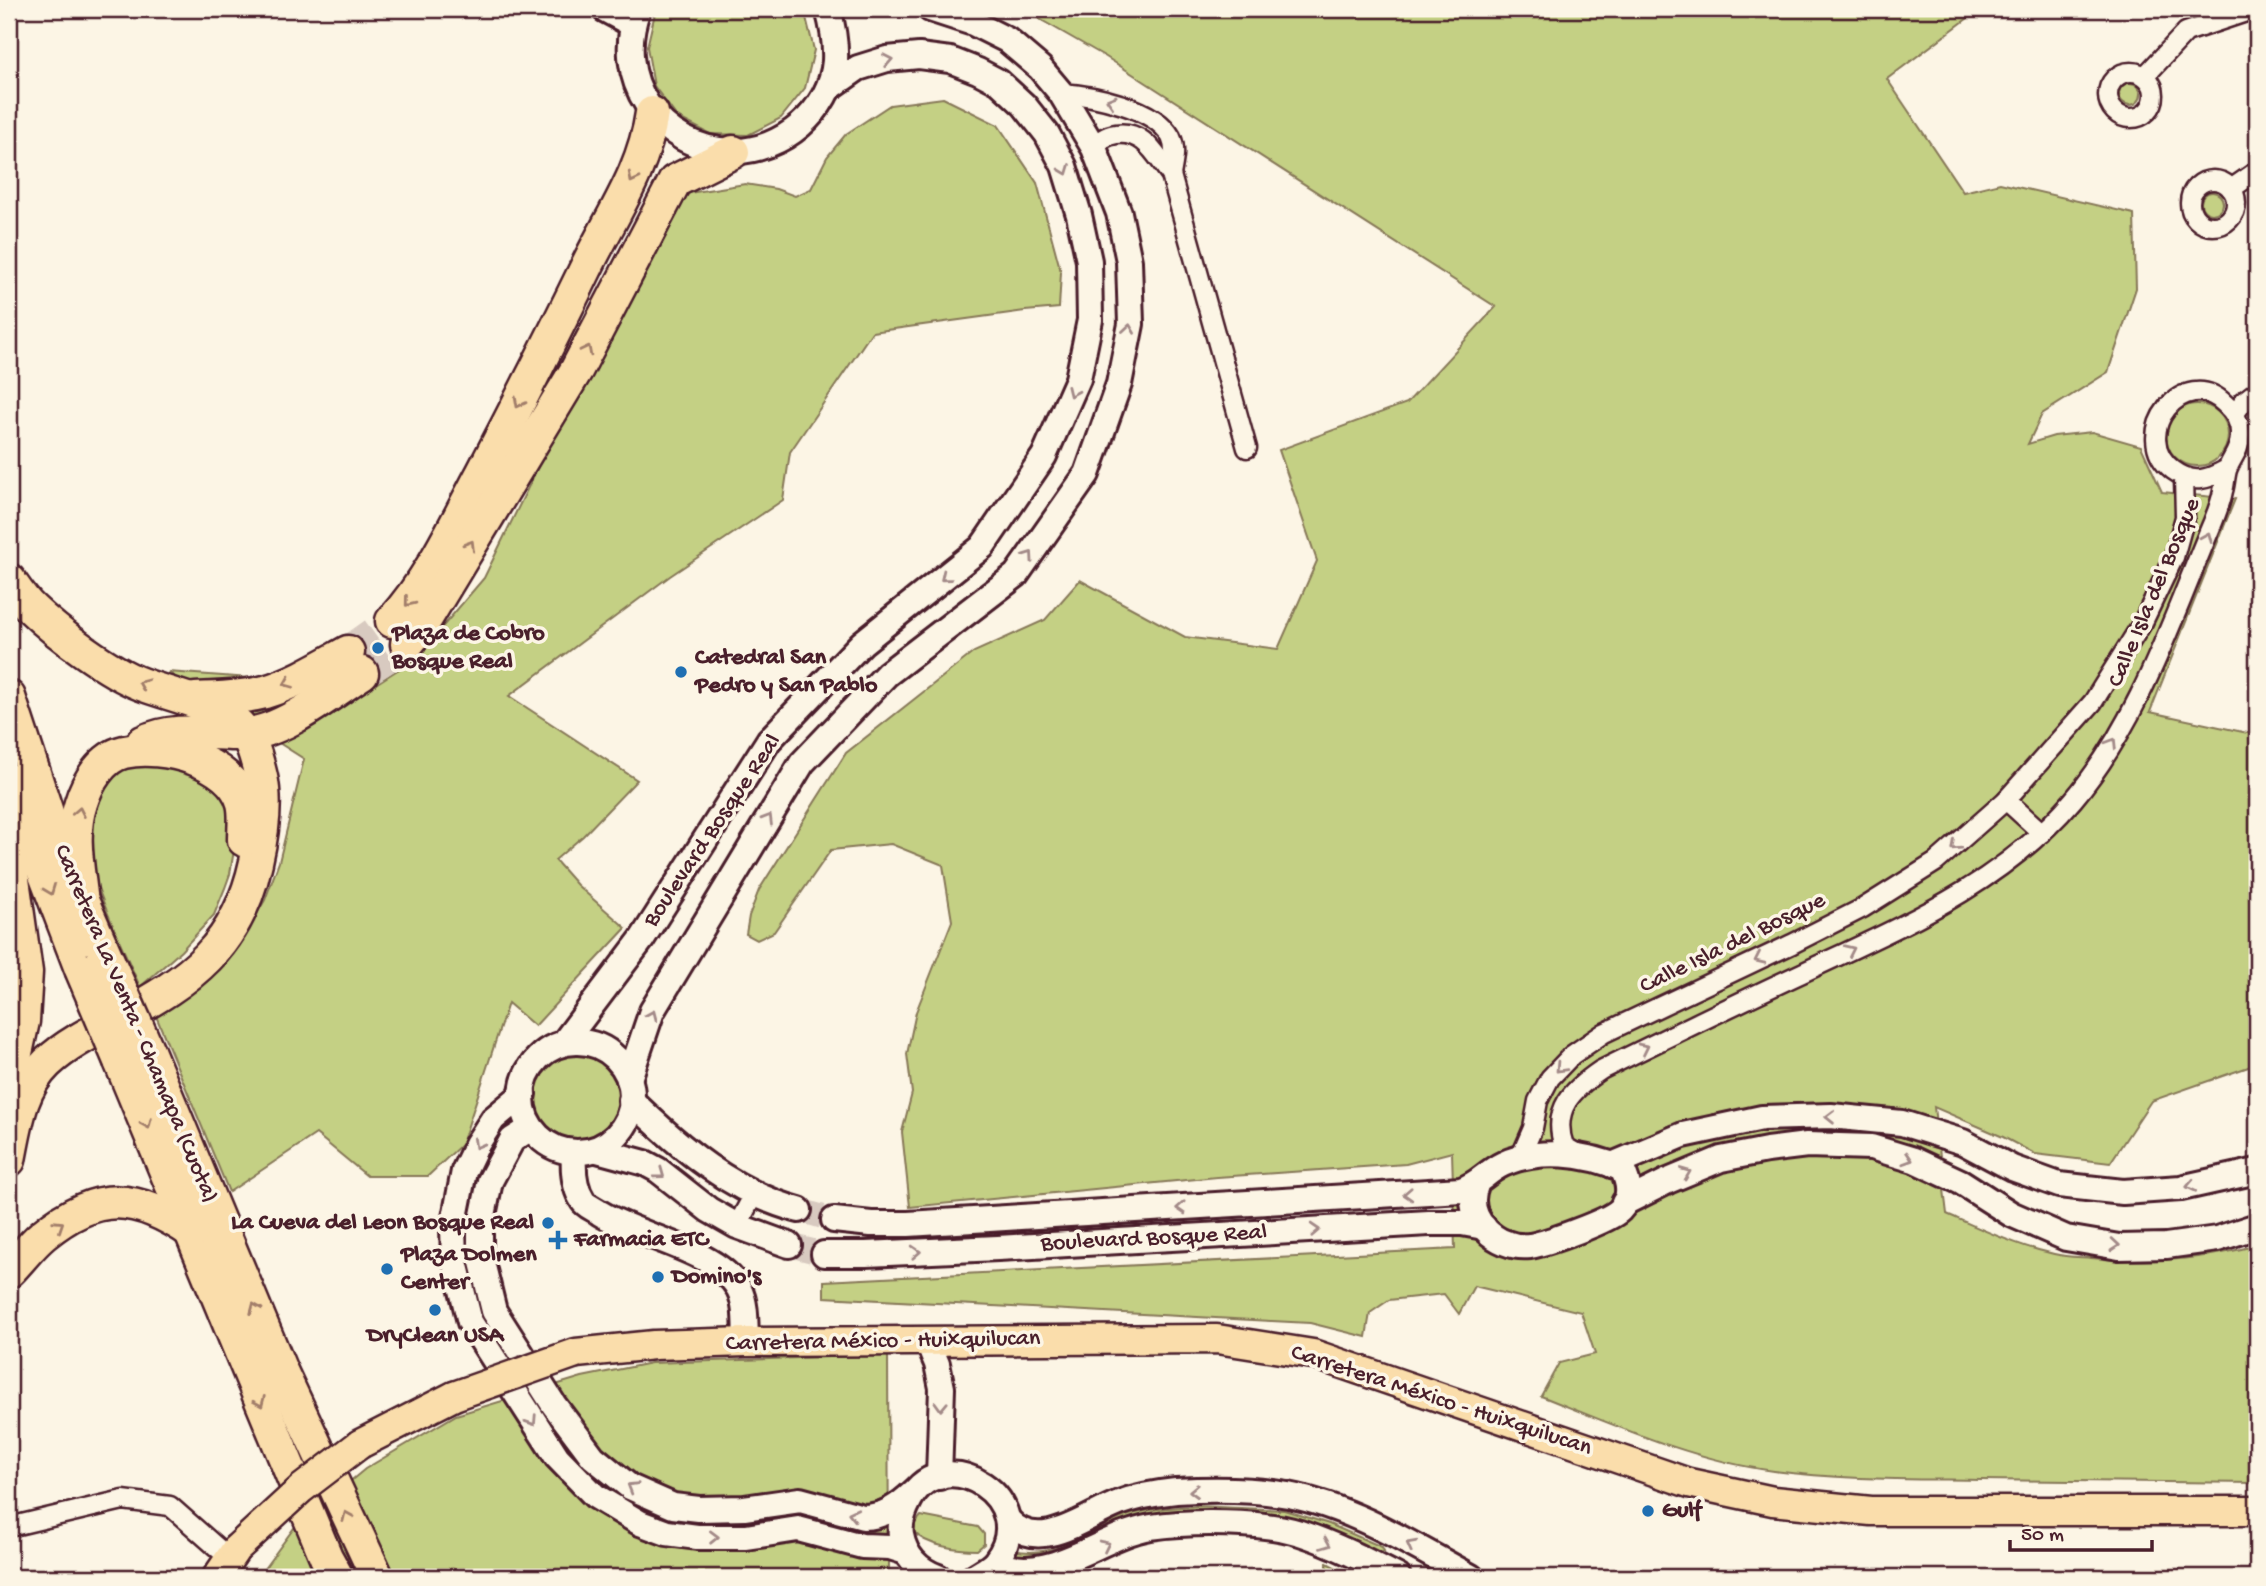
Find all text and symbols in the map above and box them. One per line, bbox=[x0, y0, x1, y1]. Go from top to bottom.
one-way arrow bbox=[882, 53, 894, 68]
one-way arrow bbox=[1105, 95, 1118, 109]
one-way arrow bbox=[1056, 163, 1070, 175]
one-way arrow bbox=[627, 171, 641, 183]
one-way arrow bbox=[1122, 323, 1137, 335]
one-way arrow bbox=[579, 345, 592, 357]
one-way arrow bbox=[1066, 384, 1080, 397]
one-way arrow bbox=[514, 396, 527, 408]
street label: Calle Isla del Bosque bbox=[2102, 493, 2208, 692]
one-way arrow bbox=[2199, 532, 2213, 544]
one-way arrow bbox=[462, 540, 475, 553]
one-way arrow bbox=[1021, 551, 1033, 564]
one-way arrow bbox=[941, 568, 953, 581]
one-way arrow bbox=[404, 594, 417, 606]
place label: Plaza de Cobro Bosque Real bbox=[390, 620, 545, 677]
marker: Plaza de Cobro Bosque Real bbox=[370, 640, 386, 656]
place label: Catedral San Pedro y San Pablo bbox=[693, 644, 878, 701]
marker: Catedral San Pedro y San Pablo bbox=[673, 664, 689, 680]
one-way arrow bbox=[282, 675, 295, 689]
one-way arrow bbox=[138, 678, 150, 692]
street label: Boulevard Bosque Real bbox=[637, 729, 788, 934]
one-way arrow bbox=[2103, 738, 2116, 751]
one-way arrow bbox=[71, 806, 86, 818]
one-way arrow bbox=[759, 814, 772, 827]
one-way arrow bbox=[1950, 838, 1963, 850]
street label: Carretera La Venta - Chamapa (Cuota) bbox=[46, 841, 224, 1207]
one-way arrow bbox=[41, 883, 55, 895]
street label: Calle Isla del Bosque bbox=[1635, 886, 1831, 1001]
one-way arrow bbox=[1843, 944, 1855, 958]
one-way arrow bbox=[1753, 951, 1766, 965]
one-way arrow bbox=[643, 1010, 657, 1022]
one-way arrow bbox=[1637, 1043, 1649, 1057]
one-way arrow bbox=[1556, 1060, 1568, 1073]
one-way arrow bbox=[1824, 1109, 1835, 1124]
one-way arrow bbox=[139, 1116, 153, 1129]
one-way arrow bbox=[473, 1137, 486, 1149]
one-way arrow bbox=[1901, 1151, 1913, 1165]
one-way arrow bbox=[652, 1165, 665, 1178]
one-way arrow bbox=[1679, 1168, 1691, 1182]
one-way arrow bbox=[2185, 1177, 2197, 1192]
one-way arrow bbox=[1403, 1186, 1414, 1201]
one-way arrow bbox=[1175, 1200, 1186, 1215]
place label: La Cueva del Leon Bosque Real bbox=[231, 1209, 534, 1238]
marker: La Cueva del Leon Bosque Real bbox=[540, 1215, 556, 1231]
street label: Boulevard Bosque Real bbox=[1039, 1219, 1268, 1259]
one-way arrow bbox=[51, 1220, 64, 1233]
one-way arrow bbox=[1310, 1222, 1321, 1237]
place label: Farmacia ETC bbox=[573, 1226, 710, 1255]
marker: Farmacia ETC bbox=[548, 1230, 568, 1250]
one-way arrow bbox=[2110, 1237, 2121, 1252]
place label: Plaza Dolmen Center bbox=[399, 1241, 537, 1298]
one-way arrow bbox=[911, 1244, 922, 1259]
marker: Plaza Dolmen Center bbox=[379, 1261, 395, 1277]
place label: Domino's bbox=[670, 1263, 762, 1292]
marker: Domino's bbox=[650, 1269, 666, 1285]
marker: DryClean USA bbox=[427, 1302, 443, 1318]
one-way arrow bbox=[249, 1303, 263, 1315]
place label: DryClean USA bbox=[365, 1322, 505, 1351]
street label: Carretera México - Huixquilucan bbox=[725, 1325, 1041, 1359]
street label: Carretera México - Huixquilucan bbox=[1287, 1339, 1596, 1464]
one-way arrow bbox=[252, 1395, 266, 1408]
one-way arrow bbox=[934, 1401, 949, 1412]
one-way arrow bbox=[524, 1413, 537, 1426]
one-way arrow bbox=[627, 1482, 640, 1495]
one-way arrow bbox=[1188, 1483, 1199, 1498]
place label: Gulf bbox=[1662, 1497, 1704, 1526]
marker: Gulf bbox=[1640, 1503, 1656, 1519]
one-way arrow bbox=[847, 1508, 859, 1522]
scale bar bbox=[2010, 1509, 2152, 1553]
one-way arrow bbox=[341, 1511, 355, 1523]
text: 50 m bbox=[2021, 1524, 2064, 1549]
one-way arrow bbox=[709, 1529, 720, 1545]
one-way arrow bbox=[1319, 1535, 1331, 1549]
one-way arrow bbox=[1098, 1539, 1110, 1553]
one-way arrow bbox=[1406, 1539, 1418, 1553]

